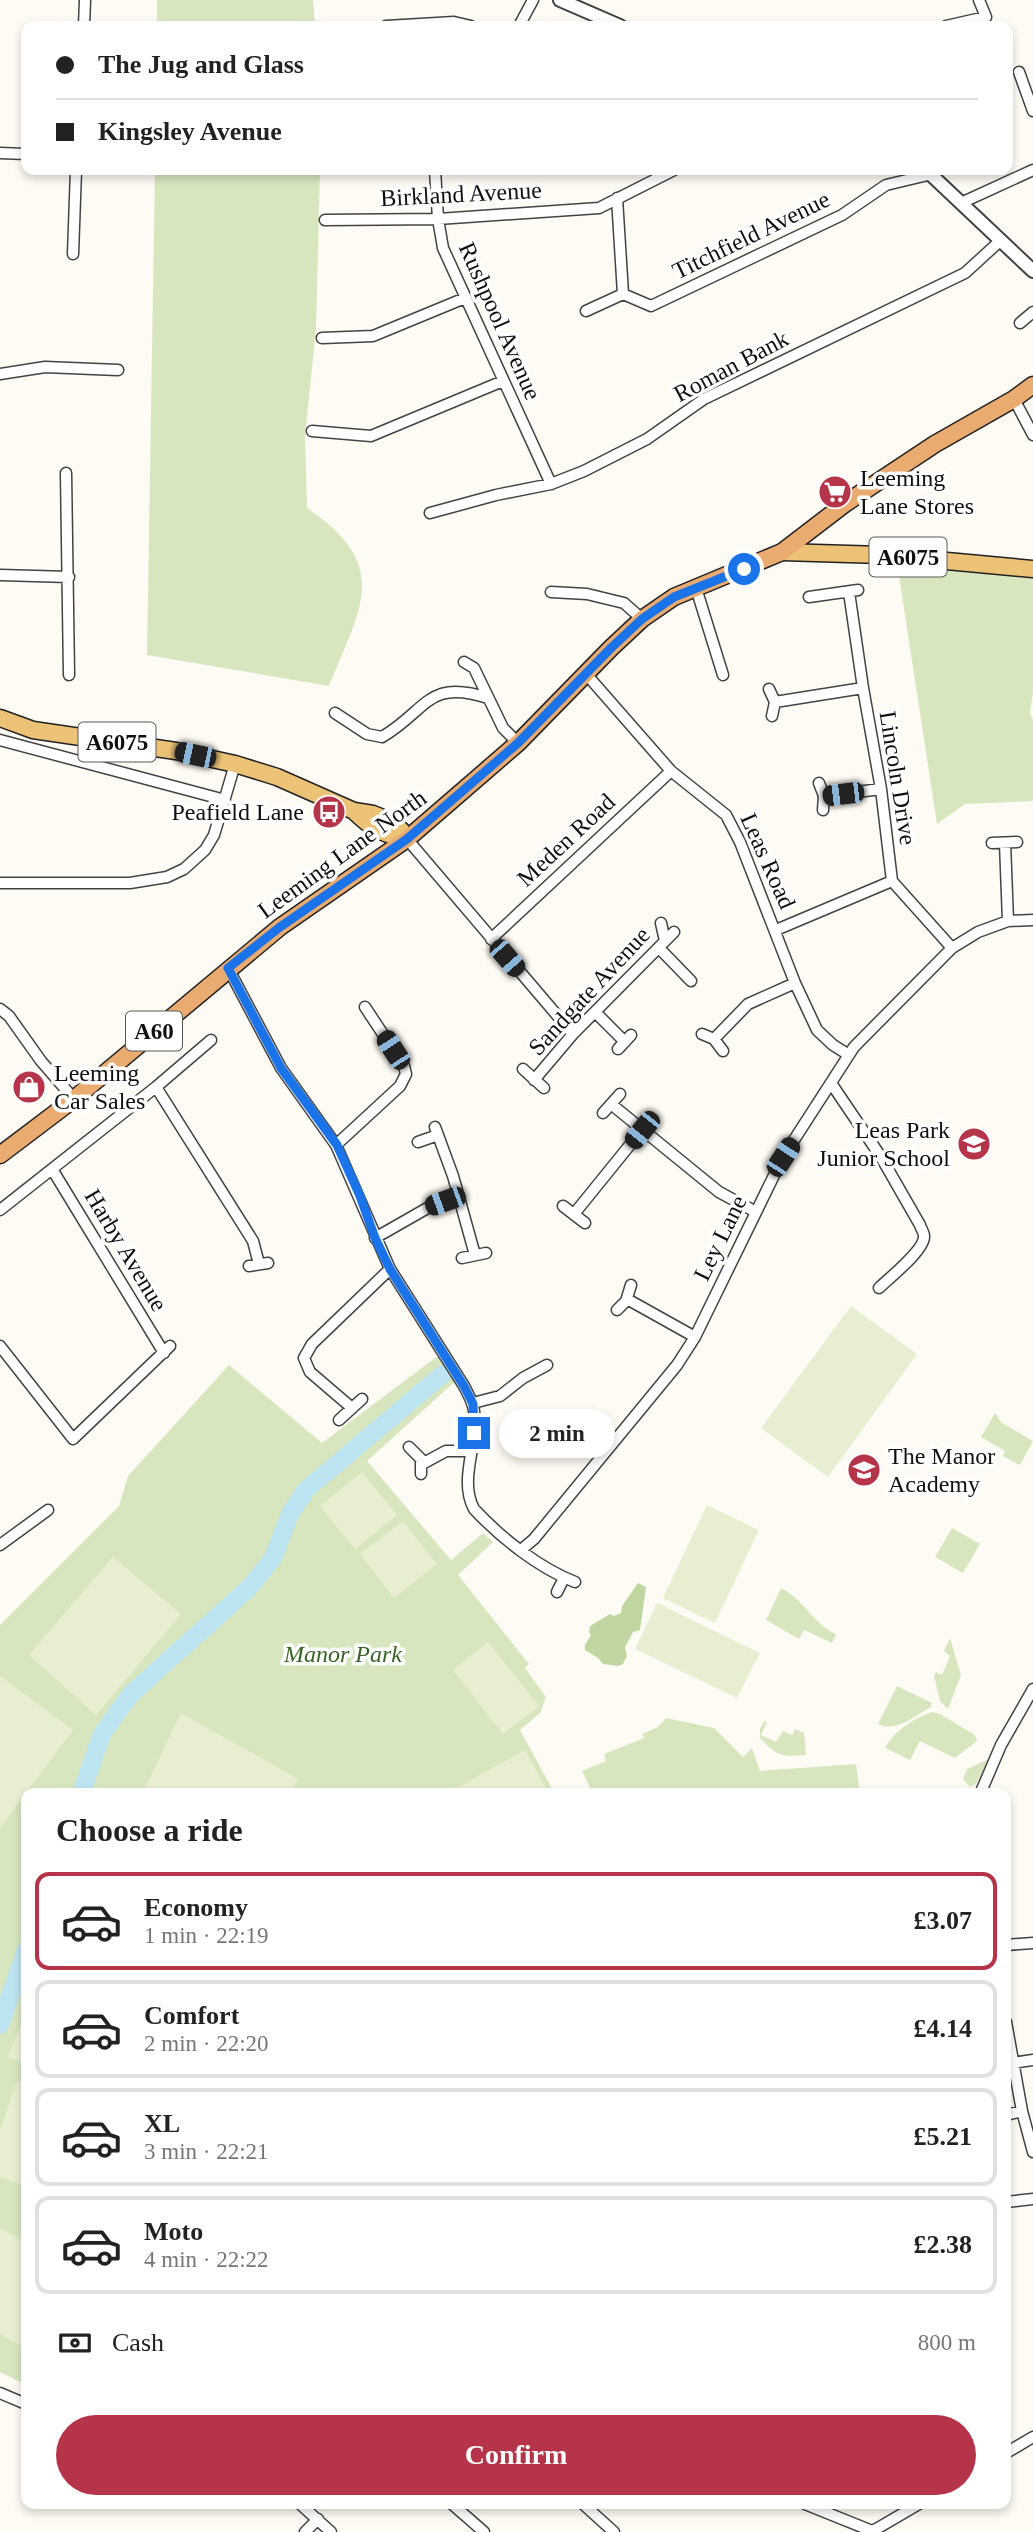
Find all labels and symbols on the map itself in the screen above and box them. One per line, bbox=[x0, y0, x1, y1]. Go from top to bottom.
street label: Birkland Avenue bbox=[380, 177, 542, 211]
street label: Titchfield Avenue bbox=[668, 186, 834, 284]
street label: Rushpool Avenue bbox=[454, 238, 546, 404]
street label: Roman Bank bbox=[669, 325, 793, 407]
place label: Leeming Lane Stores bbox=[860, 465, 974, 519]
supermarket icon: Leeming Lane Stores bbox=[816, 473, 854, 511]
road number: A6075 bbox=[870, 538, 946, 576]
route start bbox=[728, 553, 760, 585]
street label: Lincoln Drive bbox=[875, 709, 921, 847]
road number: A6075 bbox=[78, 722, 156, 762]
car bbox=[173, 740, 218, 770]
car bbox=[821, 781, 866, 807]
street label: Leeming Lane North bbox=[253, 784, 431, 924]
street label: Meden Road bbox=[512, 788, 620, 892]
bus stop icon: Peafield Lane bbox=[310, 793, 348, 831]
place label: Peafield Lane bbox=[171, 799, 304, 825]
street label: Leas Road bbox=[735, 809, 801, 913]
street label: Sandgate Avenue bbox=[523, 922, 655, 1060]
car bbox=[486, 935, 529, 981]
road number: A60 bbox=[126, 1012, 182, 1050]
car bbox=[373, 1027, 414, 1073]
place label: Leeming Car Sales bbox=[54, 1060, 145, 1114]
shop icon: Leeming Car Sales bbox=[10, 1068, 48, 1106]
car bbox=[621, 1107, 664, 1153]
place label: Leas Park Junior School bbox=[817, 1117, 950, 1171]
school or university icon: Leas Park Junior School bbox=[955, 1125, 993, 1163]
car bbox=[763, 1134, 804, 1180]
street label: Harby Avenue bbox=[79, 1184, 173, 1316]
car bbox=[422, 1184, 469, 1218]
street label: Ley Lane bbox=[688, 1191, 752, 1285]
callout: 2 min bbox=[498, 1408, 614, 1458]
route end bbox=[458, 1417, 490, 1449]
place label: The Manor Academy bbox=[888, 1443, 995, 1497]
school or university icon: The Manor Academy bbox=[845, 1451, 883, 1489]
park label: Manor Park bbox=[283, 1641, 402, 1667]

